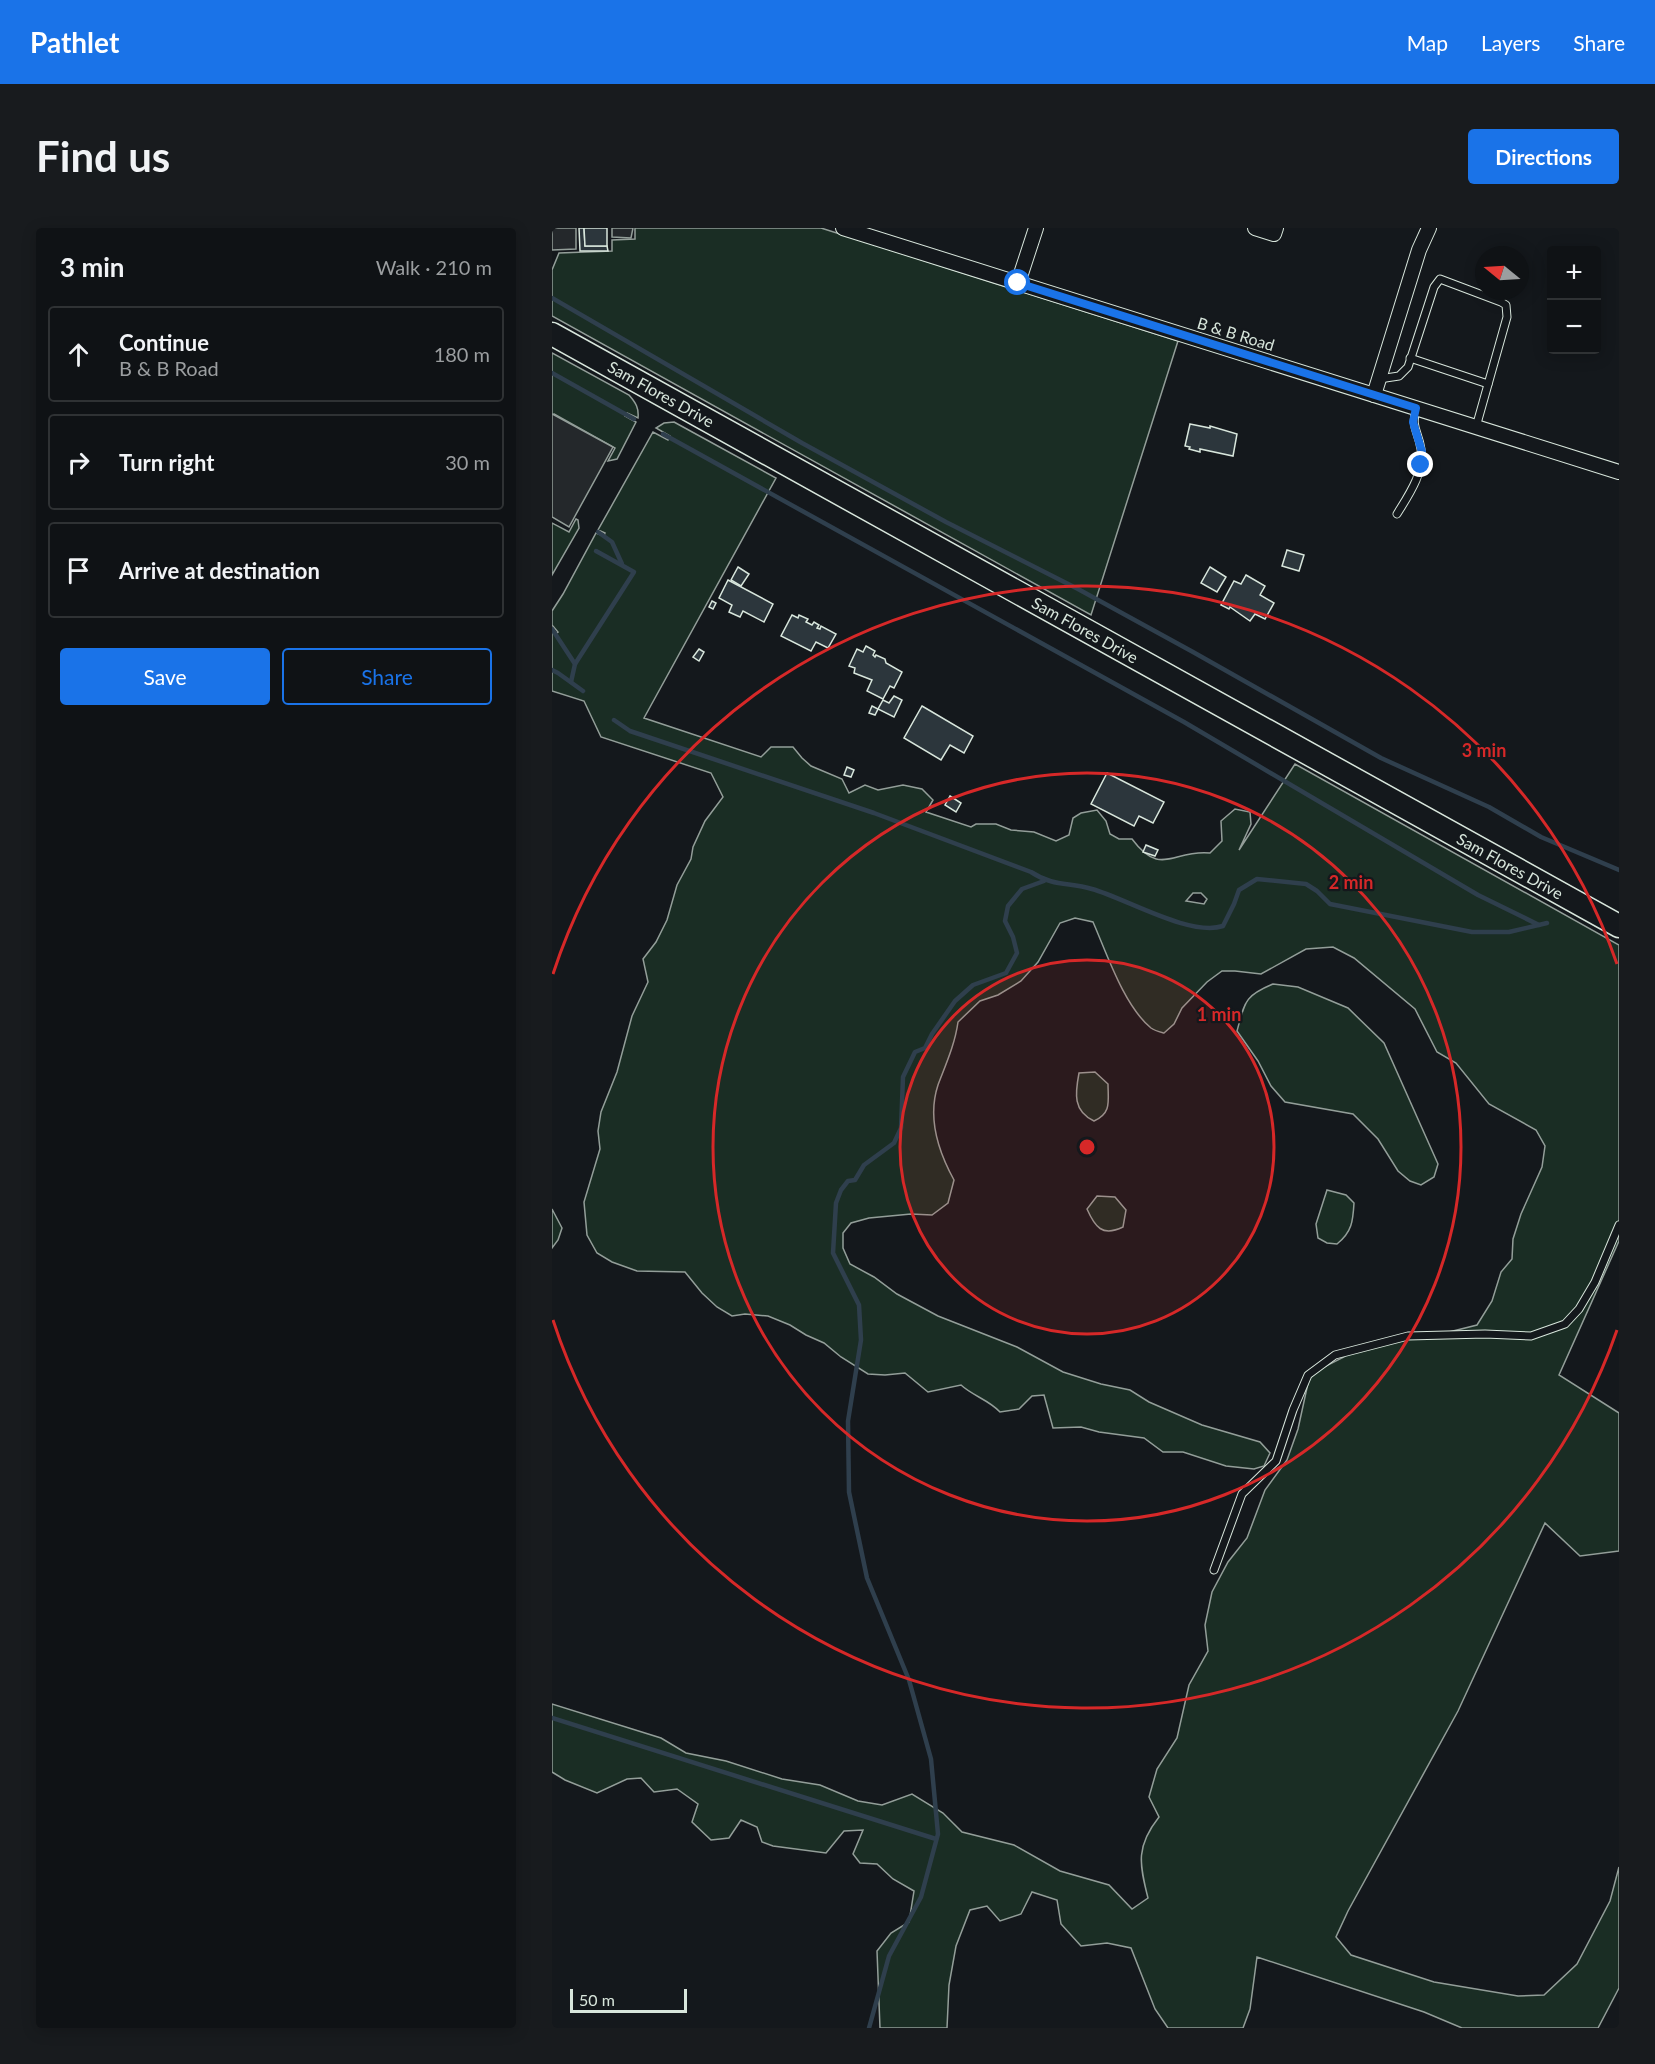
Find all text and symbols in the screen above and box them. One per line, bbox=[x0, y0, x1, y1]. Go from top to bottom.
text: Pathlet bbox=[30, 25, 119, 59]
text: Map bbox=[1407, 30, 1448, 55]
text: Layers bbox=[1481, 30, 1540, 55]
text: Share bbox=[1573, 30, 1625, 55]
button: Directions bbox=[1468, 129, 1619, 184]
text: Find us bbox=[36, 131, 170, 181]
north arrow bbox=[1475, 246, 1529, 300]
map controls bbox=[1547, 246, 1601, 354]
button: + bbox=[1547, 246, 1601, 300]
text: 3 min bbox=[60, 251, 124, 283]
text: Walk · 210 m bbox=[376, 255, 492, 279]
route start bbox=[1004, 269, 1030, 295]
button: − bbox=[1547, 300, 1601, 354]
street label: B & B Road bbox=[1195, 313, 1277, 354]
text: Continue bbox=[119, 329, 209, 356]
icon: ahead bbox=[62, 338, 95, 371]
text: 180 m bbox=[434, 342, 490, 366]
text: B & B Road bbox=[119, 356, 219, 380]
street label: Sam Flores Drive bbox=[605, 356, 718, 431]
icon: right bbox=[62, 446, 95, 479]
text: Turn right bbox=[119, 449, 214, 476]
text: 30 m bbox=[445, 450, 490, 474]
route end bbox=[1407, 451, 1433, 477]
icon: arrive bbox=[62, 554, 95, 587]
text: Arrive at destination bbox=[119, 557, 320, 584]
street label: Sam Flores Drive bbox=[1029, 592, 1142, 667]
button: Save bbox=[60, 648, 270, 705]
button: Share bbox=[282, 648, 492, 705]
text: 3 min bbox=[1462, 739, 1506, 761]
street label: Sam Flores Drive bbox=[1454, 828, 1567, 903]
text: 2 min bbox=[1329, 871, 1373, 893]
text: 1 min bbox=[1197, 1003, 1241, 1025]
centre of rings bbox=[1077, 1137, 1097, 1157]
scale bar bbox=[570, 1986, 687, 2014]
text: 50 m bbox=[579, 1990, 615, 2009]

